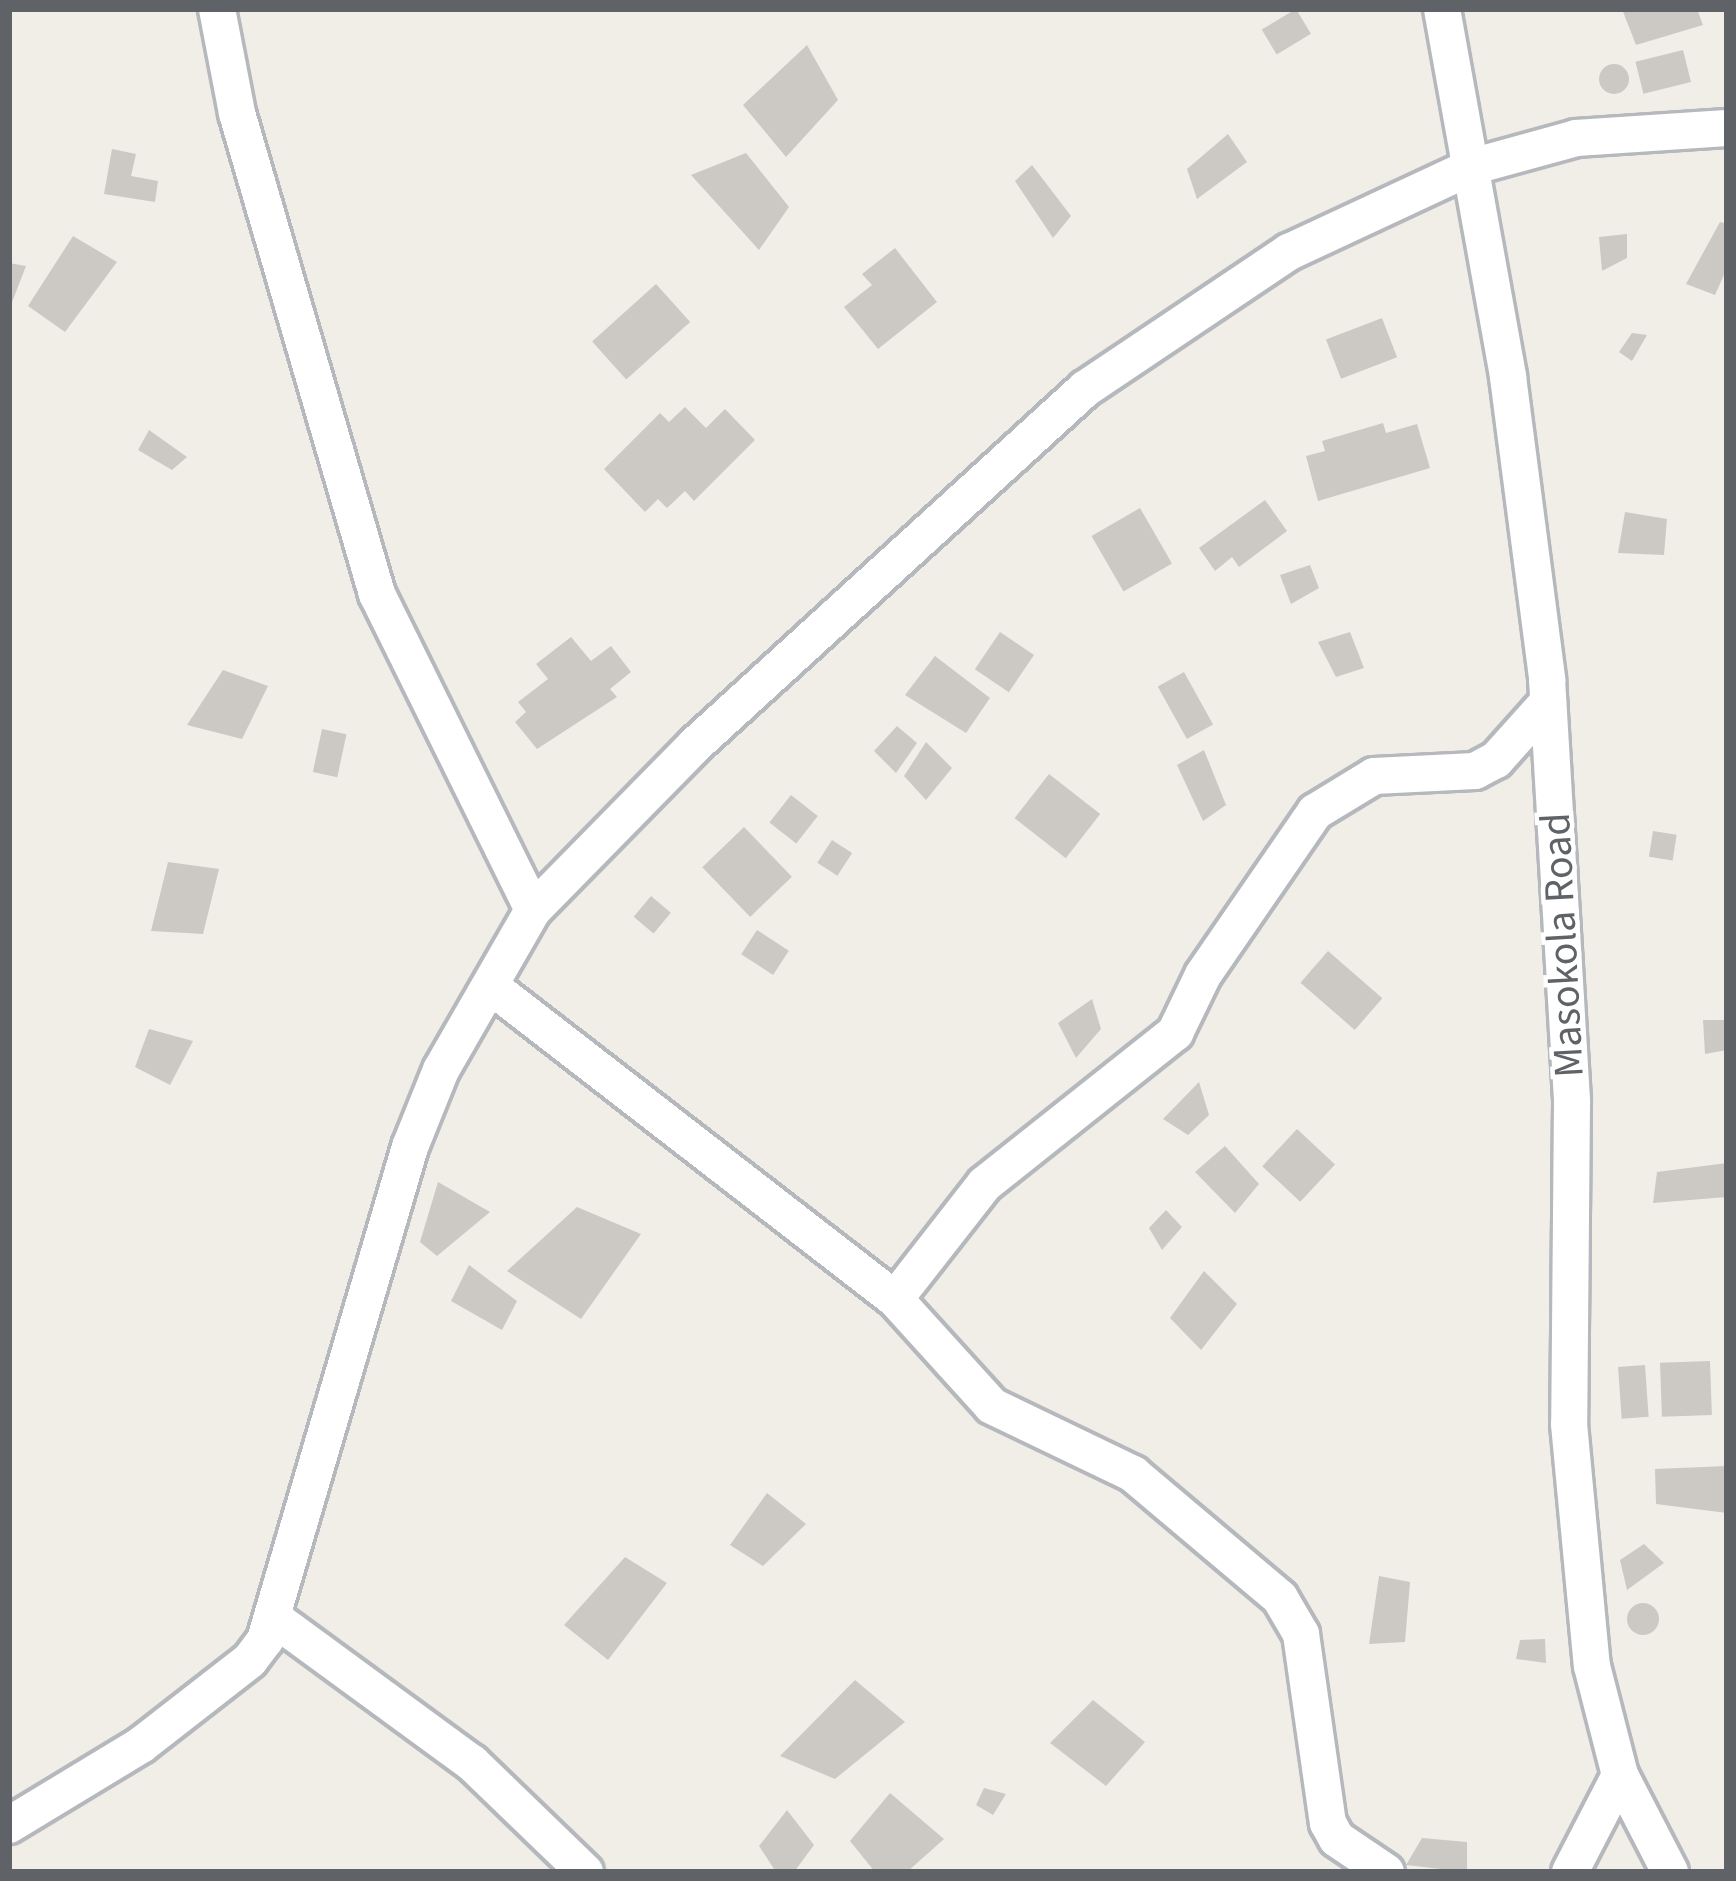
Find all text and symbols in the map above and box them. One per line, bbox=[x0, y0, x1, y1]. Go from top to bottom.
street label: Masokola Road bbox=[1531, 811, 1595, 1079]

